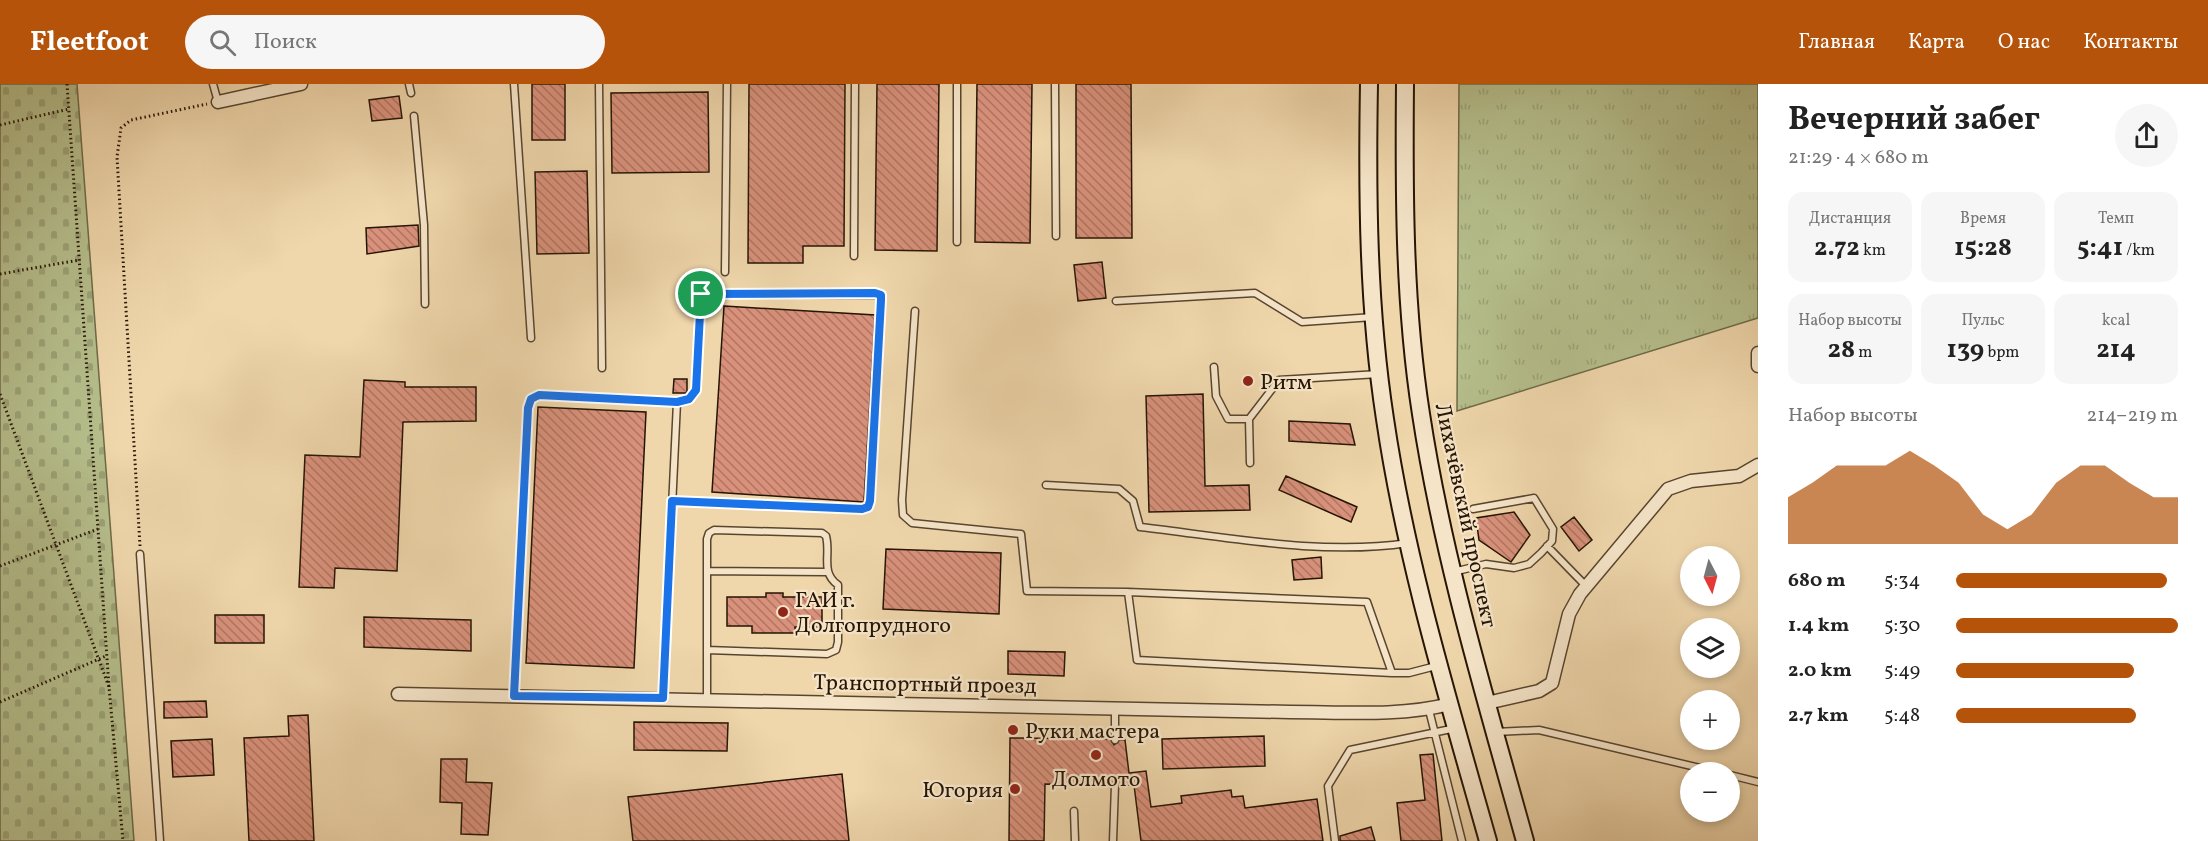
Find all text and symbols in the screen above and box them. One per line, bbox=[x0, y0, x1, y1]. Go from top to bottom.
search box bbox=[185, 15, 605, 69]
text: Fleetfoot bbox=[30, 23, 149, 62]
icon: search bbox=[206, 26, 239, 59]
text: Поиск bbox=[254, 27, 317, 58]
text: Главная bbox=[1798, 28, 1875, 57]
text: Карта bbox=[1908, 28, 1965, 57]
text: О нас bbox=[1998, 28, 2050, 57]
text: Контакты bbox=[2083, 28, 2178, 57]
text: Вечерний забег bbox=[1788, 98, 2040, 144]
button: share bbox=[2115, 104, 2178, 167]
text: 21:29 · 4 × 680 m bbox=[1788, 144, 1929, 172]
text: Дистанция bbox=[1809, 208, 1891, 230]
text: Время bbox=[1960, 208, 2006, 230]
text: Темп bbox=[2098, 208, 2134, 230]
text: 2.72 bbox=[1814, 230, 1860, 266]
text: 15:28 bbox=[1954, 230, 2012, 266]
text: 5:41 bbox=[2077, 230, 2123, 266]
text: km bbox=[1860, 240, 1886, 262]
text: /km bbox=[2123, 240, 2155, 262]
pin bbox=[675, 268, 726, 319]
icon: arrive bbox=[684, 277, 717, 310]
text: Набор высоты bbox=[1798, 310, 1902, 332]
text: Пульс bbox=[1961, 310, 2005, 332]
text: kcal bbox=[2102, 310, 2130, 332]
text: 28 bbox=[1827, 332, 1855, 368]
text: 139 bbox=[1947, 332, 1984, 368]
text: 214 bbox=[2096, 332, 2136, 368]
text: m bbox=[1855, 342, 1873, 364]
text: bpm bbox=[1984, 342, 2019, 364]
place label: Ритм bbox=[1260, 368, 1312, 399]
marker: Ритм bbox=[1241, 374, 1255, 388]
street label: Лихачёвский проспект bbox=[1426, 400, 1504, 631]
text: Набор высоты bbox=[1788, 402, 1918, 430]
text: 214–219 m bbox=[2086, 402, 2178, 430]
north arrow bbox=[1680, 546, 1740, 606]
map controls bbox=[1680, 546, 1740, 822]
text: 680 m bbox=[1788, 567, 1846, 595]
text: 5:34 bbox=[1884, 567, 1921, 595]
place label: ГАИ г. Долгопрудного bbox=[795, 586, 951, 642]
marker: ГАИ г. Долгопрудного bbox=[776, 605, 790, 619]
text: 1.4 km bbox=[1788, 612, 1849, 640]
text: 5:30 bbox=[1884, 612, 1920, 640]
button: layers bbox=[1680, 618, 1740, 678]
text: 2.0 km bbox=[1788, 657, 1852, 685]
text: 5:49 bbox=[1884, 657, 1920, 685]
street label: Транспортный проезд bbox=[813, 668, 1037, 703]
button: + bbox=[1680, 690, 1740, 750]
text: 2.7 km bbox=[1788, 702, 1849, 730]
text: 5:48 bbox=[1884, 702, 1920, 730]
place label: Руки мастера bbox=[1025, 717, 1160, 748]
marker: Руки мастера bbox=[1006, 723, 1020, 737]
marker: Долмото bbox=[1089, 748, 1103, 762]
button: − bbox=[1680, 762, 1740, 822]
place label: Долмото bbox=[1051, 765, 1141, 796]
place label: Югория bbox=[922, 776, 1003, 807]
marker: Югория bbox=[1008, 782, 1022, 796]

